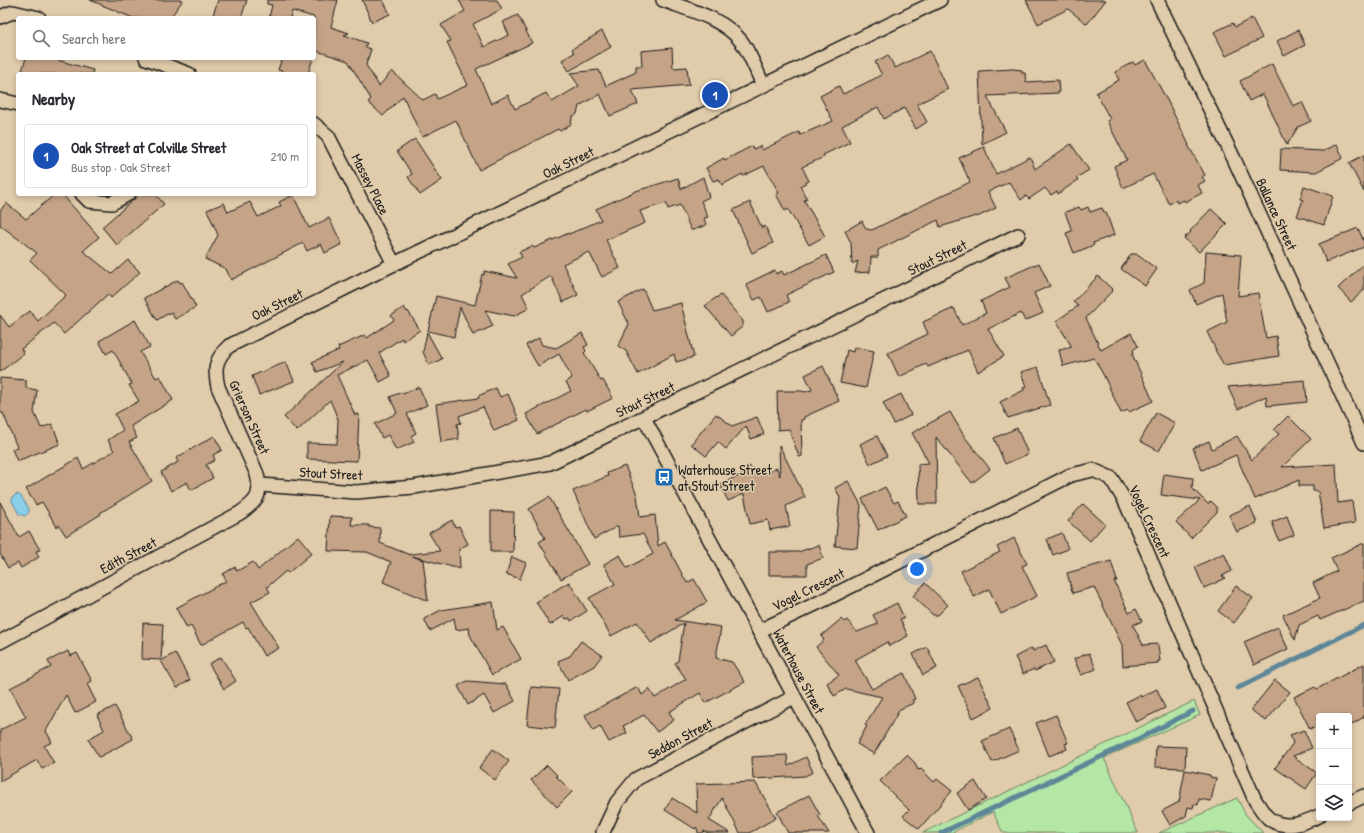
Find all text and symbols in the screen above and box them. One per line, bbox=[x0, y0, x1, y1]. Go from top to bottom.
search box bbox=[16, 16, 316, 60]
icon: search bbox=[30, 27, 52, 49]
text: Search here bbox=[62, 28, 126, 49]
pin: 1 bbox=[702, 80, 728, 110]
text: Nearby bbox=[32, 87, 75, 110]
text: Oak Street at Colville Street bbox=[71, 137, 226, 158]
street label: Oak Street bbox=[539, 141, 597, 183]
text: 1 bbox=[44, 147, 48, 165]
text: 210 m bbox=[271, 147, 299, 165]
street label: Massey Place bbox=[347, 150, 395, 219]
text: Bus stop · Oak Street bbox=[71, 158, 171, 176]
street label: Ballance Street bbox=[1252, 175, 1302, 253]
street label: Stout Street bbox=[904, 235, 970, 279]
street label: Oak Street bbox=[248, 283, 306, 325]
street label: Grierson Street bbox=[225, 377, 275, 457]
street label: Stout Street bbox=[612, 377, 678, 421]
place label: Waterhouse Street at Stout Street bbox=[678, 460, 772, 495]
street label: Stout Street bbox=[299, 462, 363, 484]
bus stop icon: Waterhouse Street at Stout Street bbox=[653, 466, 675, 488]
street label: Vogel Crescent bbox=[1124, 481, 1175, 561]
street label: Edith Street bbox=[96, 532, 160, 578]
your location bbox=[907, 559, 927, 579]
street label: Vogel Crescent bbox=[769, 563, 848, 616]
street label: Waterhouse Street bbox=[769, 625, 829, 717]
street label: Seddon Street bbox=[644, 713, 716, 763]
map controls bbox=[1316, 713, 1352, 821]
button: + bbox=[1316, 713, 1352, 749]
button: − bbox=[1316, 749, 1352, 785]
button: layers bbox=[1316, 785, 1352, 821]

